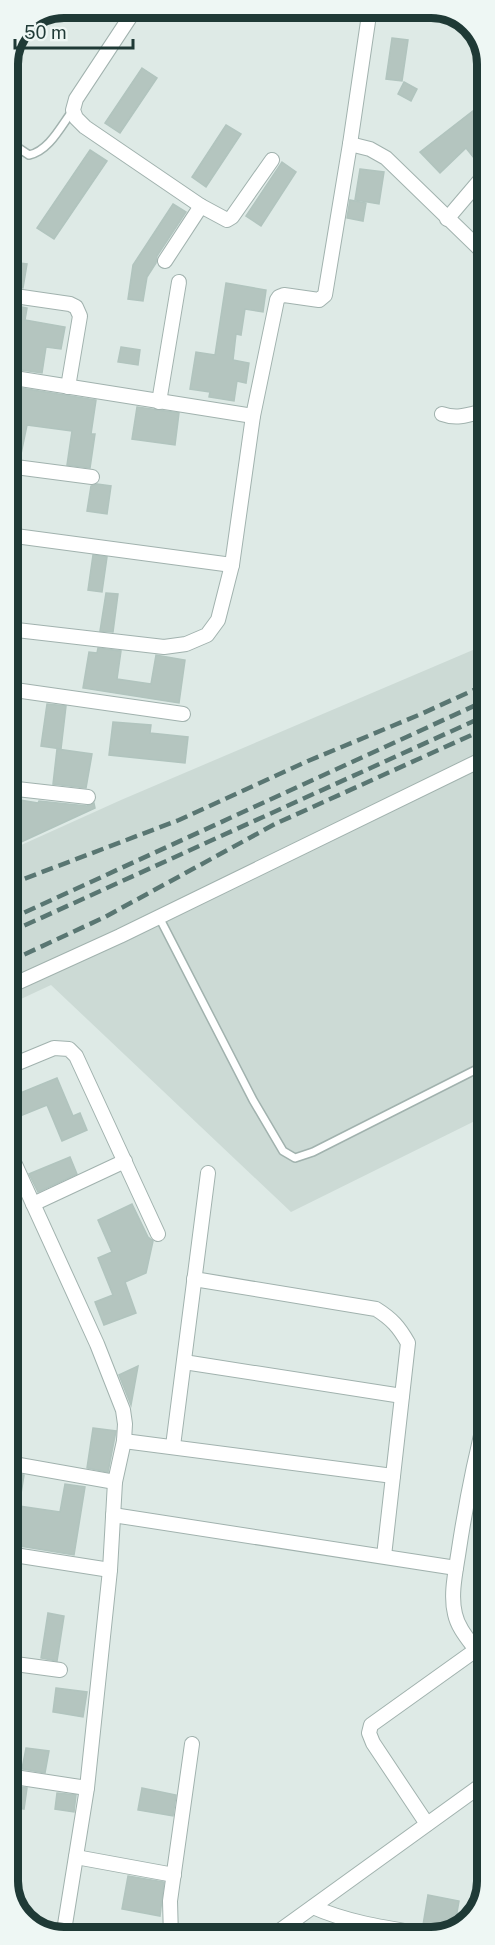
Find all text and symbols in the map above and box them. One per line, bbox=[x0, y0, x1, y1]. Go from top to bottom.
scale bar bbox=[15, 12, 134, 50]
text: 50 m bbox=[24, 22, 67, 43]

